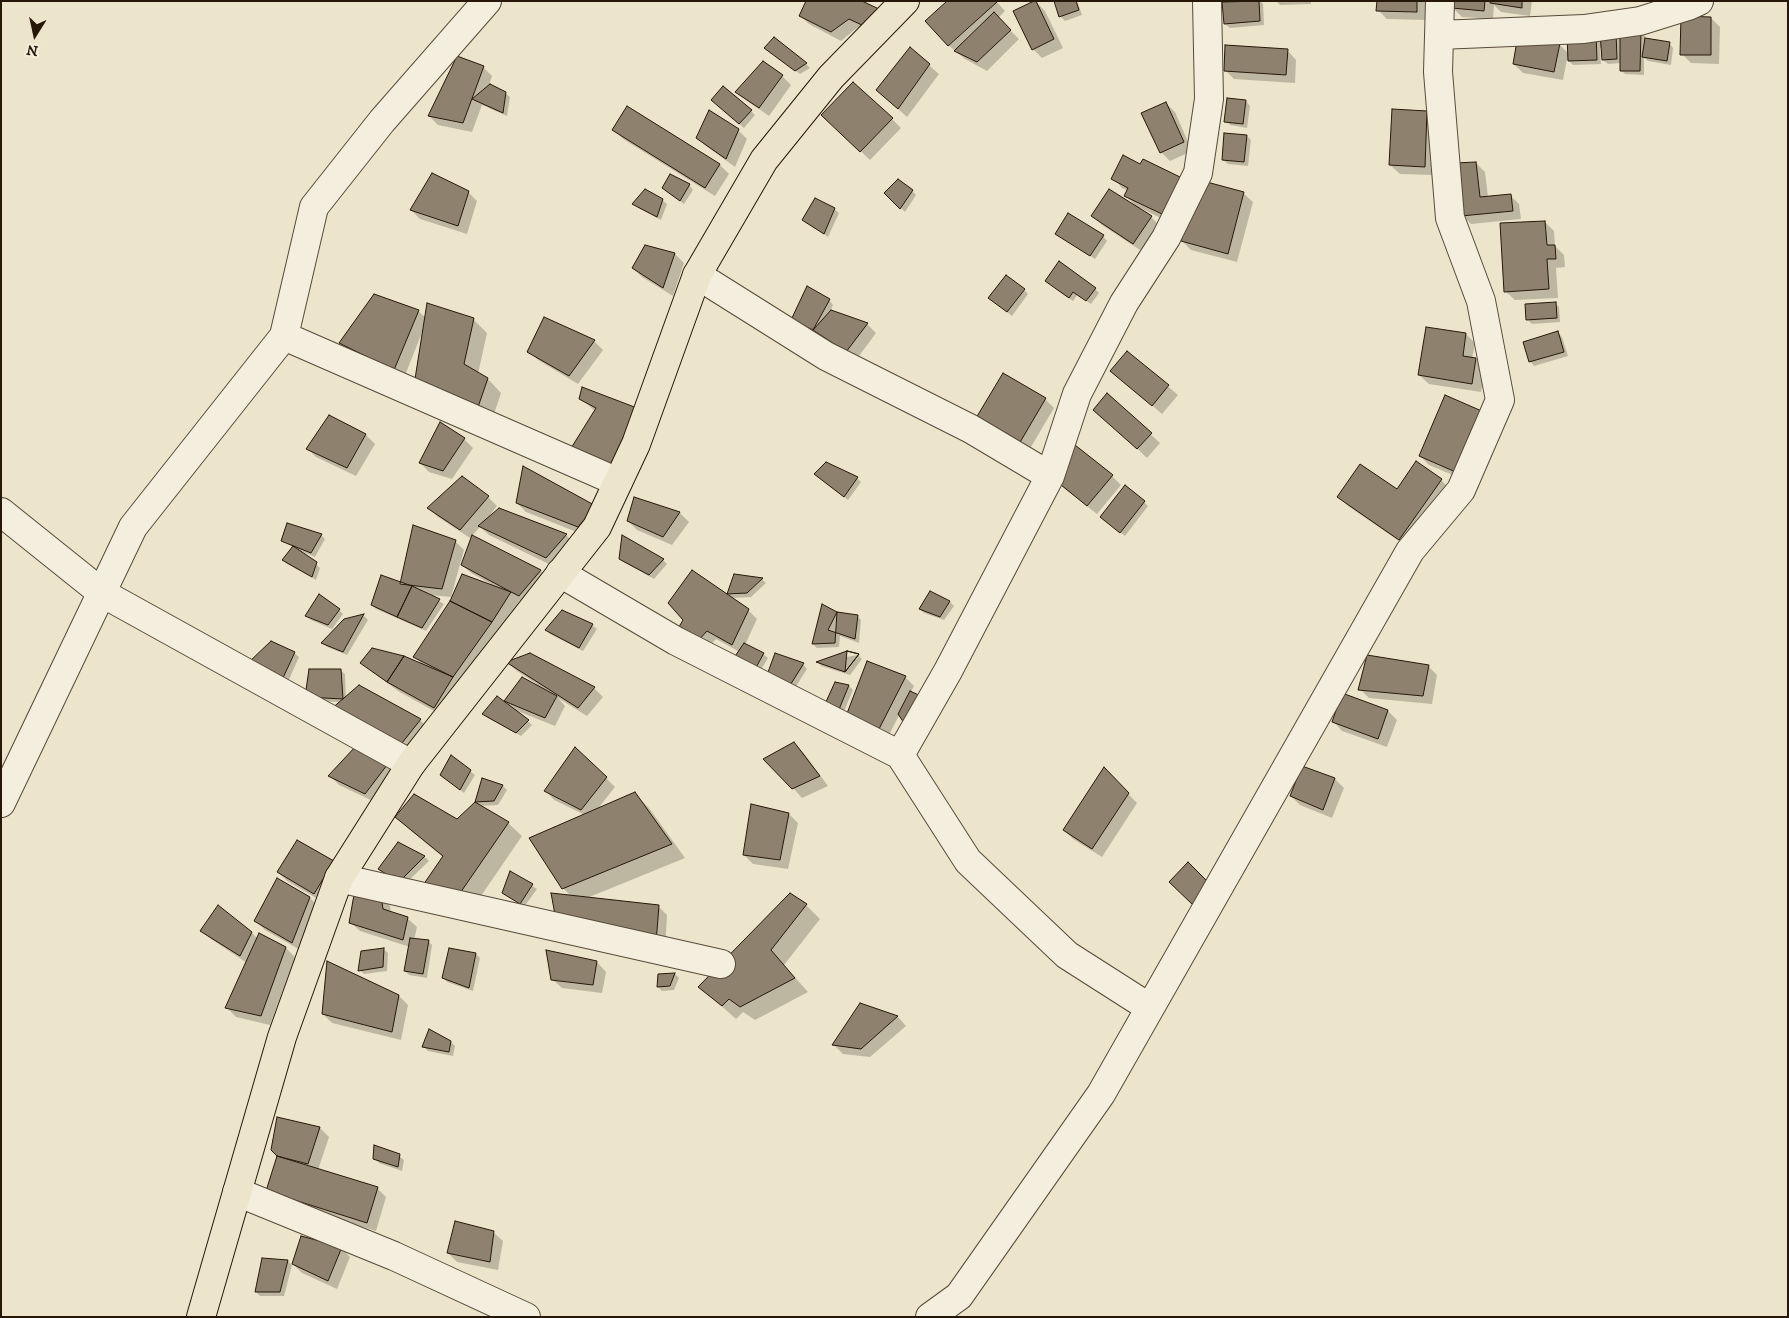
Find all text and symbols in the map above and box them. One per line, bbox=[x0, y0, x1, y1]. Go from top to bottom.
north arrow bbox=[10, 10, 60, 60]
text: N bbox=[25, 40, 40, 60]

